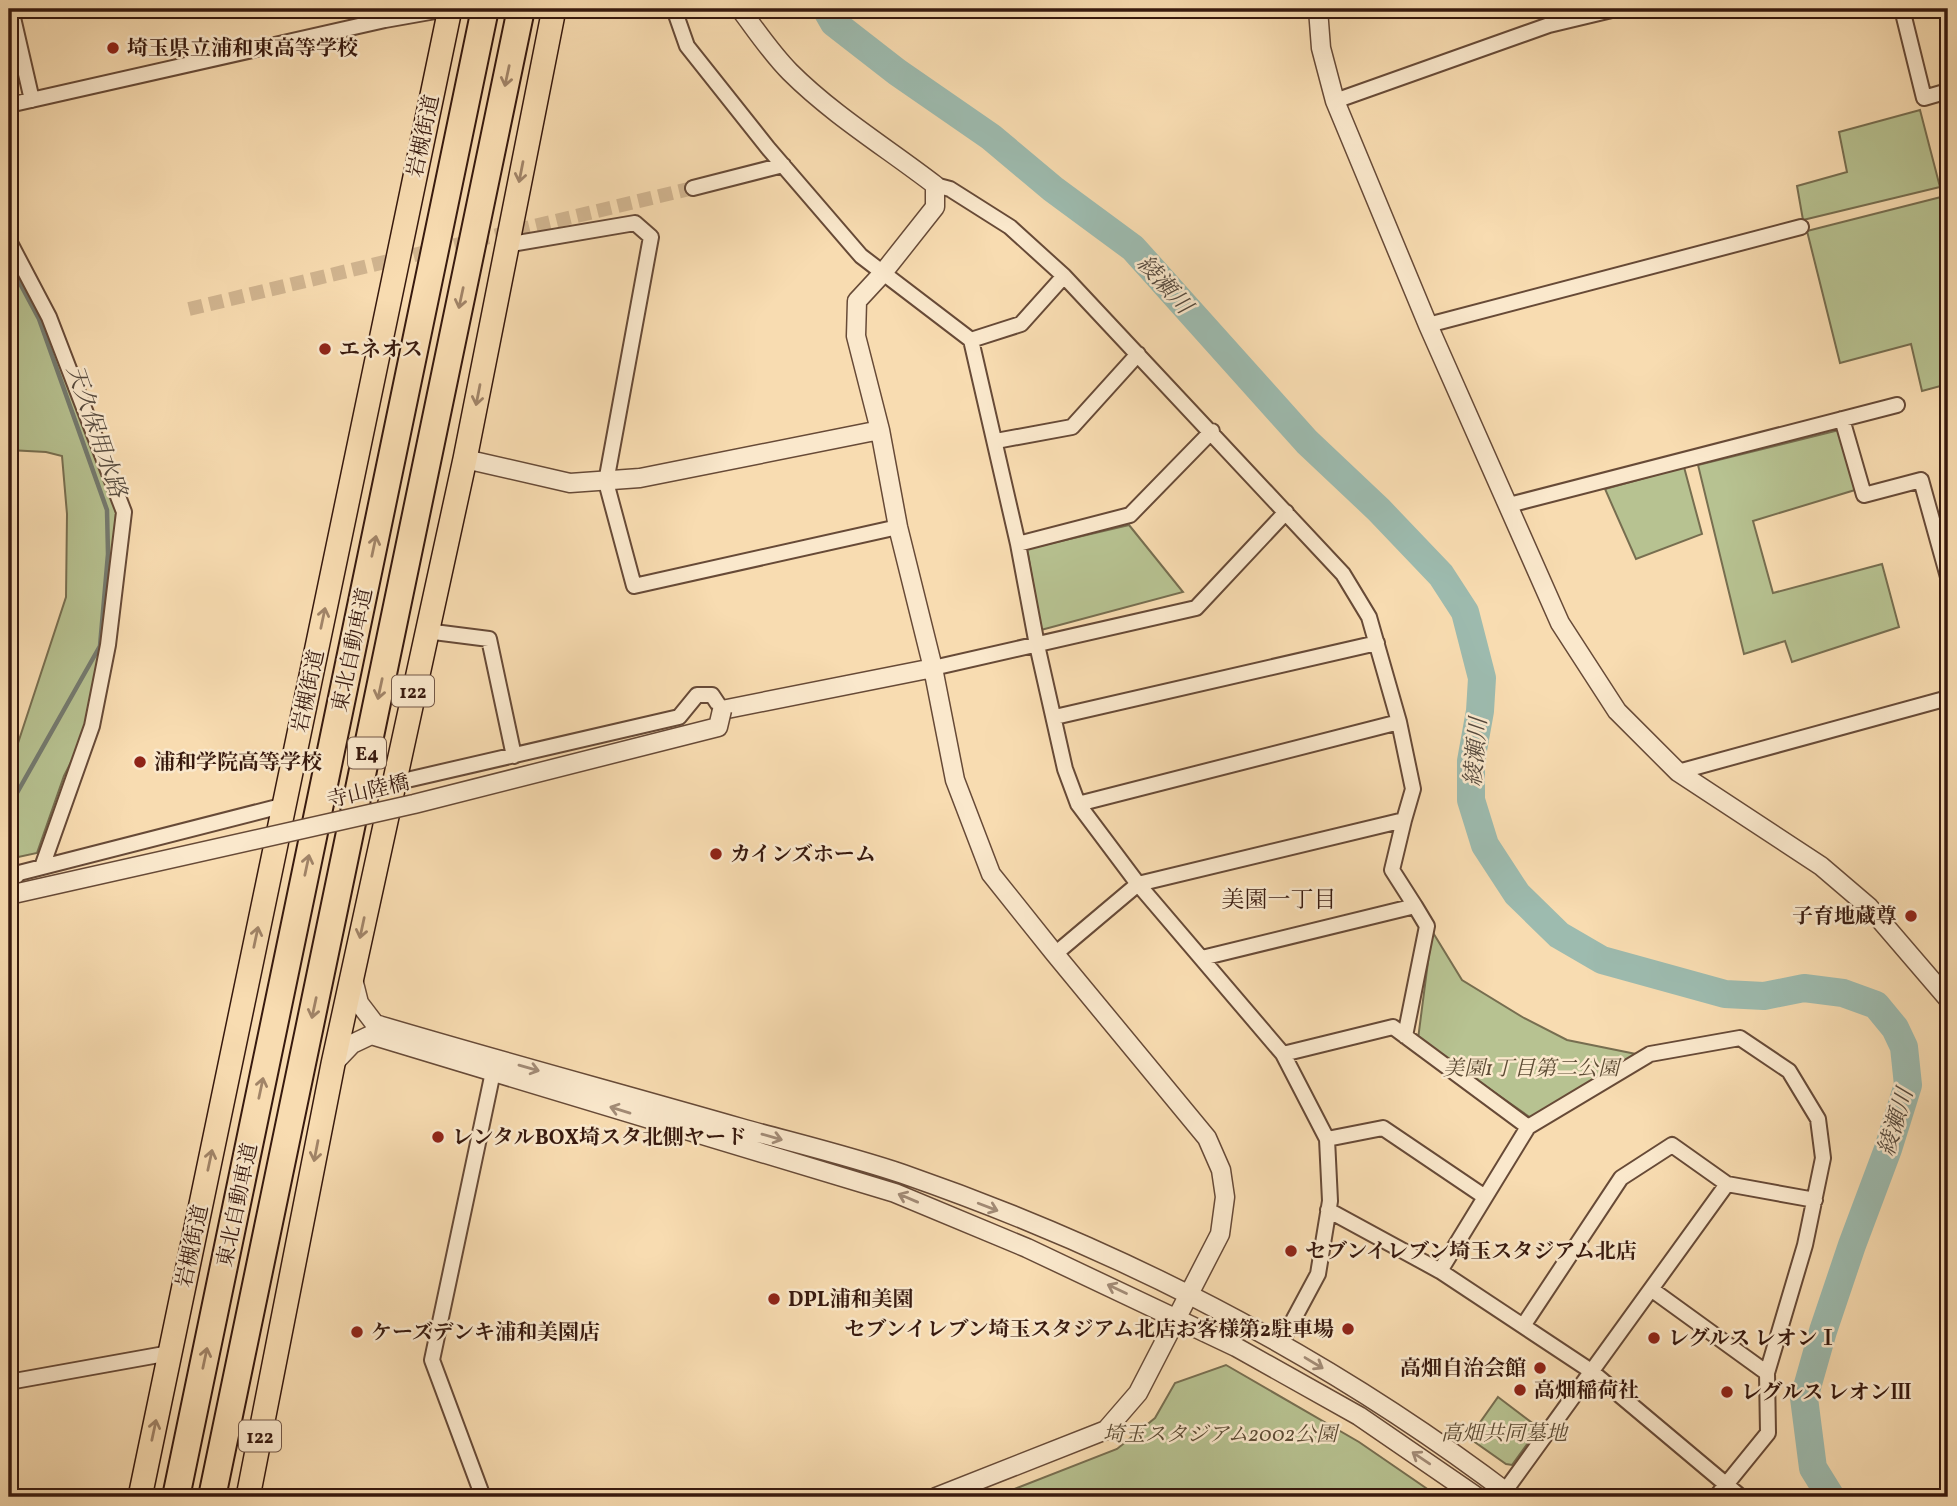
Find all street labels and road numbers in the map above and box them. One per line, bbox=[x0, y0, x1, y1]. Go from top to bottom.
street label: 岩槻街道 bbox=[402, 92, 447, 180]
street label: 東北自動車道 bbox=[326, 586, 381, 715]
street label: 岩槻街道 bbox=[287, 647, 332, 735]
road number: 122 bbox=[392, 676, 434, 706]
road number: E4 bbox=[348, 738, 386, 768]
street label: 寺山陸橋 bbox=[324, 769, 413, 816]
street label: 東北自動車道 bbox=[211, 1141, 266, 1270]
street label: 岩槻街道 bbox=[171, 1202, 216, 1290]
road number: 122 bbox=[239, 1420, 281, 1452]

